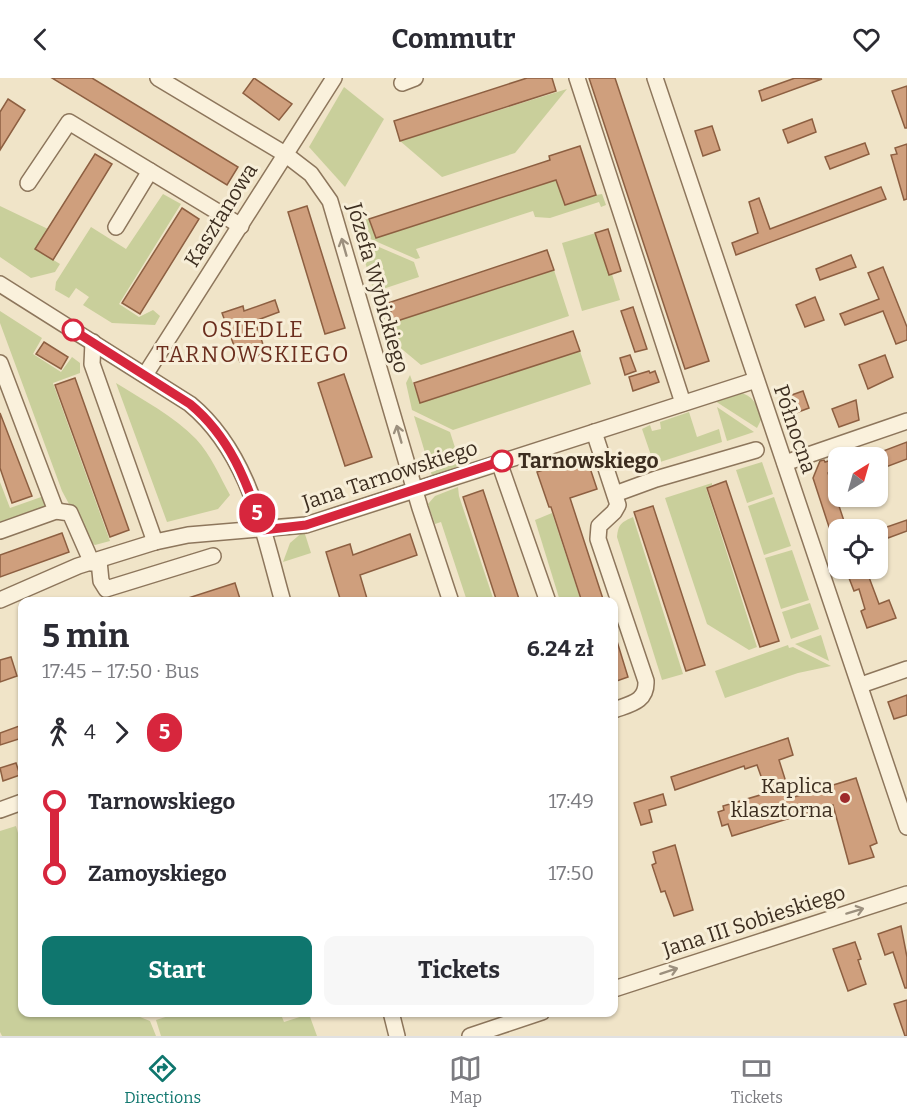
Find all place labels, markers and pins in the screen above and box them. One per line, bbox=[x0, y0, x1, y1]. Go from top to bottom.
unlabelled marker bbox=[62, 319, 84, 341]
place label: Tarnowskiego bbox=[518, 448, 659, 474]
marker: Tarnowskiego bbox=[491, 450, 513, 472]
place label: Kaplica klasztorna bbox=[731, 773, 834, 823]
marker: Kaplica klasztorna bbox=[838, 791, 852, 805]

